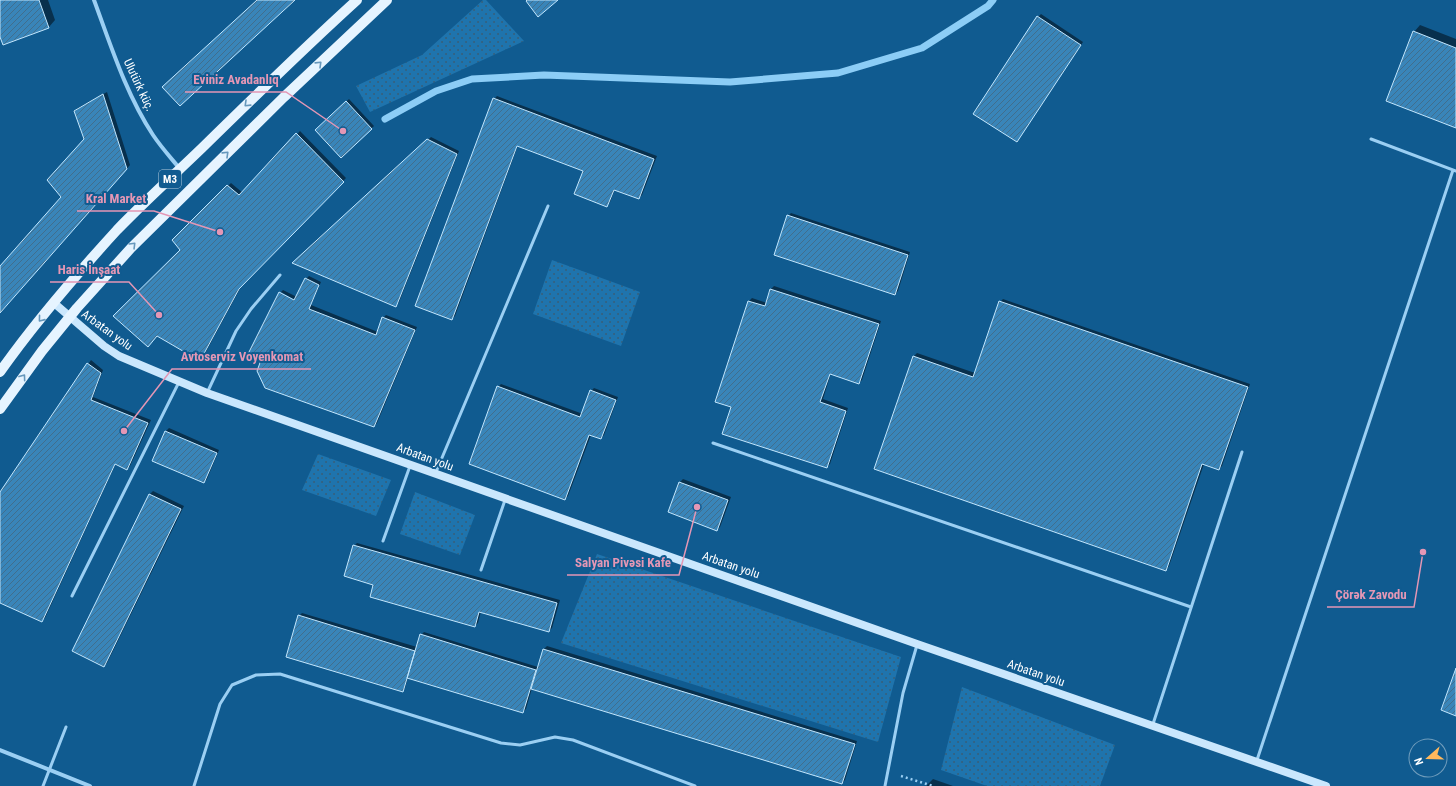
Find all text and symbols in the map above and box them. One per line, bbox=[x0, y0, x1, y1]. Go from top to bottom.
street label: Ulutürk küç. bbox=[121, 56, 157, 114]
one-way arrow bbox=[314, 61, 322, 68]
callout: Eviniz Avadanlıq bbox=[185, 67, 286, 92]
text: Eviniz Avadanlıq bbox=[193, 72, 279, 87]
one-way arrow bbox=[244, 99, 252, 107]
one-way arrow bbox=[221, 151, 229, 159]
road number: M3 bbox=[159, 170, 181, 188]
callout: Kral Market bbox=[77, 186, 154, 211]
text: Kral Market bbox=[86, 191, 146, 206]
one-way arrow bbox=[128, 242, 136, 250]
callout: Haris İnşaat bbox=[50, 257, 129, 282]
text: Haris İnşaat bbox=[58, 262, 120, 277]
street label: Arbatan yolu bbox=[79, 307, 135, 353]
one-way arrow bbox=[39, 314, 46, 321]
callout: Avtoserviz Voyenkomat bbox=[172, 344, 311, 369]
text: Avtoserviz Voyenkomat bbox=[181, 349, 303, 364]
one-way arrow bbox=[18, 374, 26, 381]
street label: Arbatan yolu bbox=[395, 440, 456, 474]
street label: Arbatan yolu bbox=[701, 549, 762, 581]
callout: Salyan Pivəsi Kafe bbox=[567, 550, 679, 575]
text: Salyan Pivəsi Kafe bbox=[575, 555, 671, 570]
callout: Çörək Zavodu bbox=[1327, 582, 1414, 607]
text: Çörək Zavodu bbox=[1335, 587, 1407, 602]
street label: Arbatan yolu bbox=[1006, 657, 1067, 689]
north arrow bbox=[1408, 738, 1448, 778]
text: N bbox=[1412, 756, 1426, 767]

